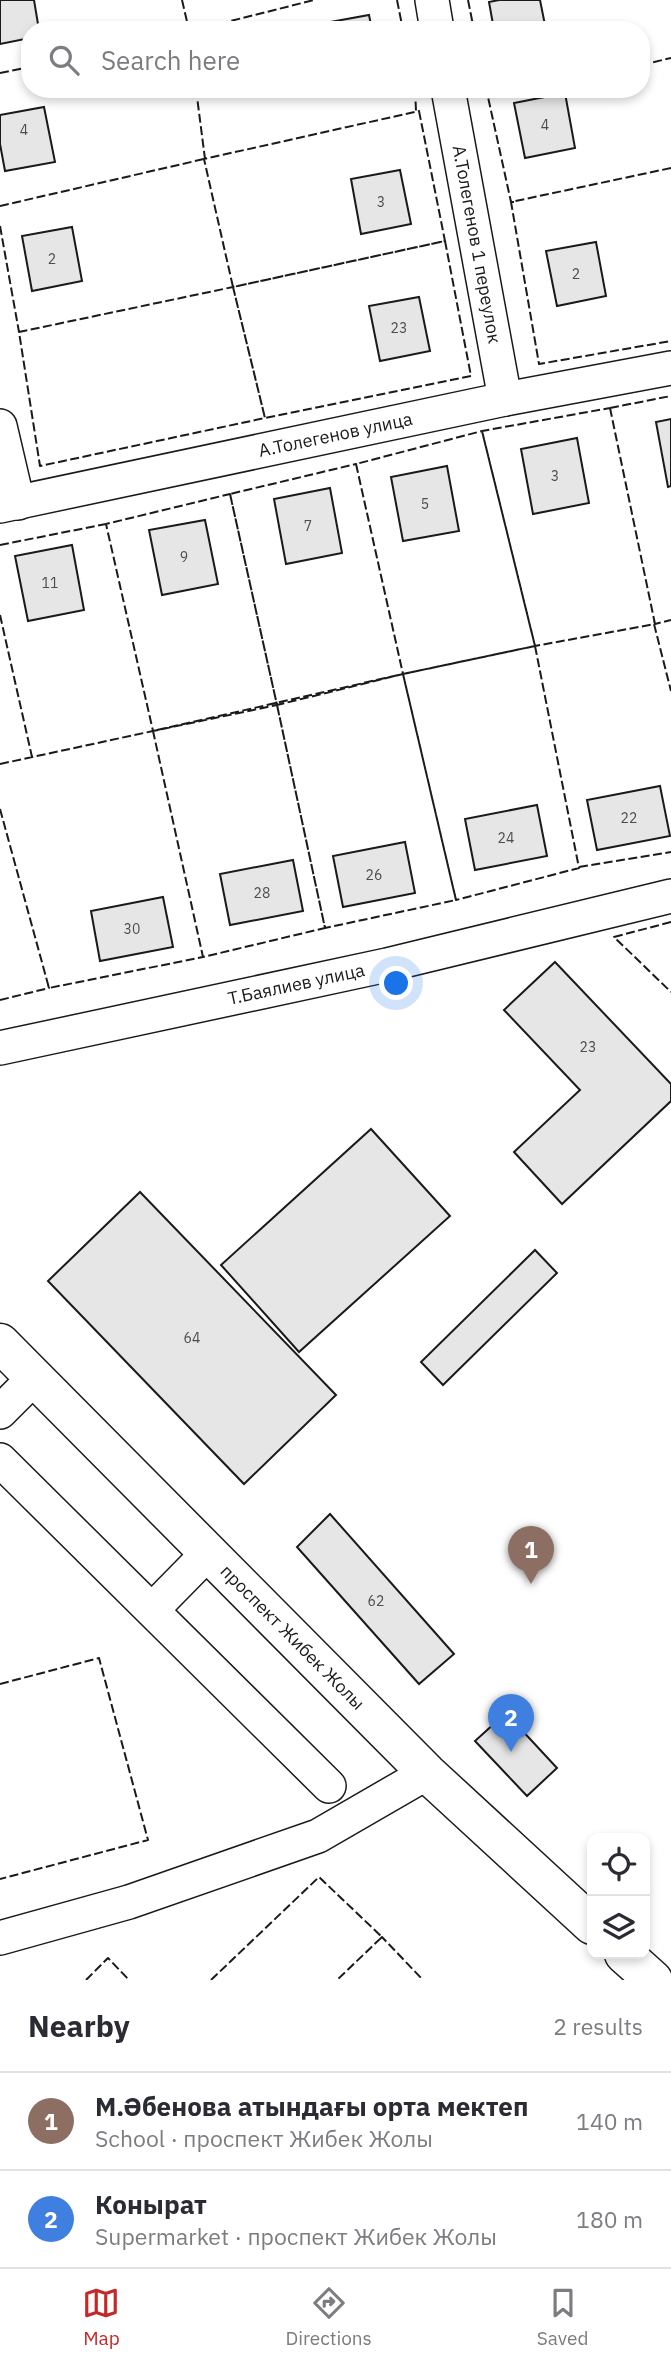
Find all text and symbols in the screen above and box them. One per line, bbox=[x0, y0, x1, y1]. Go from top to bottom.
search box bbox=[21, 21, 650, 98]
icon: search bbox=[45, 41, 83, 79]
text: Search here bbox=[101, 43, 240, 77]
house number: 4 bbox=[541, 116, 549, 134]
house number: 4 bbox=[20, 121, 28, 139]
street label: А.Толегенов 1 переулок bbox=[448, 143, 507, 345]
house number: 3 bbox=[377, 193, 385, 211]
house number: 2 bbox=[48, 250, 56, 268]
house number: 2 bbox=[572, 265, 580, 283]
house number: 23 bbox=[391, 319, 407, 337]
street label: А.Толегенов улица bbox=[256, 407, 415, 462]
house number: 3 bbox=[551, 467, 559, 485]
house number: 5 bbox=[421, 495, 429, 513]
house number: 7 bbox=[304, 517, 312, 535]
house number: 9 bbox=[180, 548, 188, 566]
house number: 11 bbox=[42, 574, 58, 592]
house number: 22 bbox=[621, 809, 637, 827]
house number: 24 bbox=[498, 829, 514, 847]
house number: 26 bbox=[366, 866, 382, 884]
house number: 28 bbox=[254, 884, 270, 902]
house number: 30 bbox=[124, 920, 140, 938]
street label: Т.Баялиев улица bbox=[226, 958, 367, 1010]
your location bbox=[379, 966, 413, 1000]
house number: 23 bbox=[580, 1038, 596, 1056]
house number: 64 bbox=[184, 1329, 200, 1347]
pin: 1 bbox=[508, 1526, 554, 1584]
street label: проспект Жибек Жолы bbox=[216, 1560, 370, 1715]
house number: 62 bbox=[368, 1592, 384, 1610]
pin: 2 bbox=[488, 1694, 534, 1752]
map controls bbox=[587, 1833, 650, 1959]
button: locate bbox=[587, 1833, 650, 1896]
button: layers bbox=[587, 1896, 650, 1959]
text: Nearby bbox=[28, 2006, 130, 2045]
text: 2 results bbox=[553, 2011, 643, 2041]
text: М.Әбенова атындағы орта мектеп bbox=[95, 2089, 528, 2123]
text: 1 bbox=[44, 2106, 58, 2136]
text: 140 m bbox=[576, 2106, 643, 2136]
text: School · проспект Жибек Жолы bbox=[95, 2123, 433, 2153]
text: Конырат bbox=[95, 2187, 207, 2221]
text: 2 bbox=[44, 2204, 58, 2234]
text: 180 m bbox=[576, 2204, 643, 2234]
text: Supermarket · проспект Жибек Жолы bbox=[95, 2221, 497, 2251]
tab: Map bbox=[82, 2284, 120, 2350]
tab: Directions bbox=[285, 2284, 372, 2350]
tab: Saved bbox=[537, 2284, 589, 2350]

